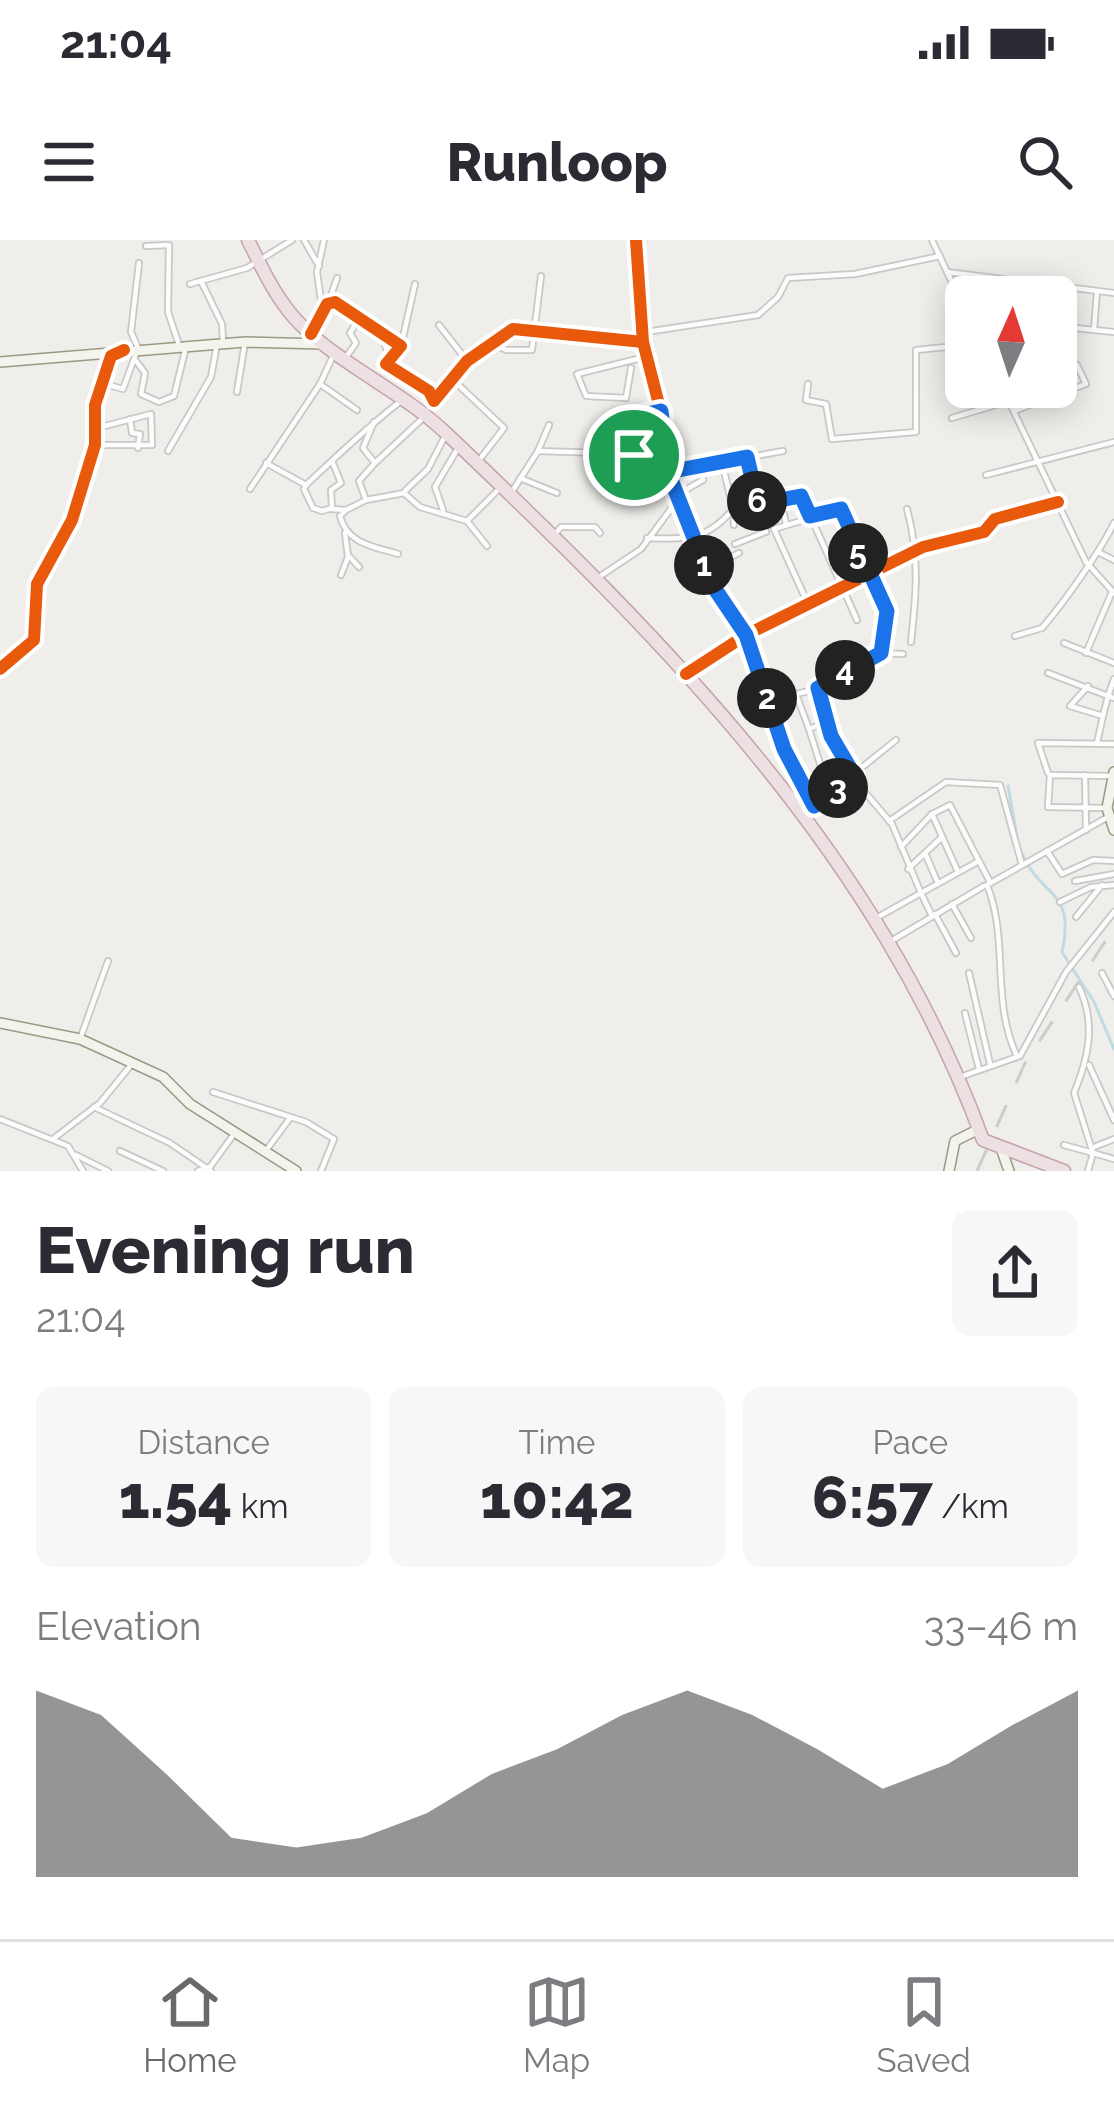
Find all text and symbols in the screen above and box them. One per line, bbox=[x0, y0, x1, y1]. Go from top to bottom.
text: 21:04 bbox=[60, 16, 172, 69]
icon: menu bbox=[36, 129, 102, 195]
icon: search bbox=[1012, 129, 1078, 195]
text: Runloop bbox=[446, 130, 668, 194]
north arrow bbox=[945, 276, 1077, 408]
map controls bbox=[945, 276, 1077, 408]
pin bbox=[583, 404, 685, 506]
icon: arrive bbox=[601, 422, 667, 488]
pin: 6 bbox=[727, 471, 787, 531]
text: 6 bbox=[747, 481, 767, 520]
pin: 5 bbox=[828, 523, 888, 583]
text: 5 bbox=[849, 533, 867, 572]
pin: 1 bbox=[674, 535, 734, 595]
text: 1 bbox=[696, 545, 712, 584]
pin: 4 bbox=[815, 640, 875, 700]
text: 4 bbox=[836, 650, 854, 689]
pin: 2 bbox=[737, 668, 797, 728]
text: 2 bbox=[758, 678, 776, 717]
pin: 3 bbox=[808, 758, 868, 818]
text: 3 bbox=[829, 768, 847, 807]
button: share bbox=[952, 1210, 1078, 1336]
text: Evening run bbox=[36, 1211, 415, 1288]
text: 21:04 bbox=[36, 1295, 126, 1341]
text: Distance bbox=[137, 1423, 270, 1462]
text: Time bbox=[518, 1423, 596, 1462]
text: Pace bbox=[873, 1423, 948, 1462]
text: 1.54 bbox=[119, 1462, 232, 1532]
text: 10:42 bbox=[480, 1462, 634, 1532]
text: 6:57 bbox=[812, 1462, 933, 1532]
text: km bbox=[232, 1487, 289, 1526]
text: /km bbox=[933, 1487, 1009, 1526]
text: Elevation bbox=[36, 1603, 202, 1649]
text: 33–46 m bbox=[924, 1603, 1078, 1649]
tab: Home bbox=[143, 1969, 237, 2080]
tab: Map bbox=[523, 1969, 590, 2080]
tab: Saved bbox=[876, 1969, 971, 2080]

